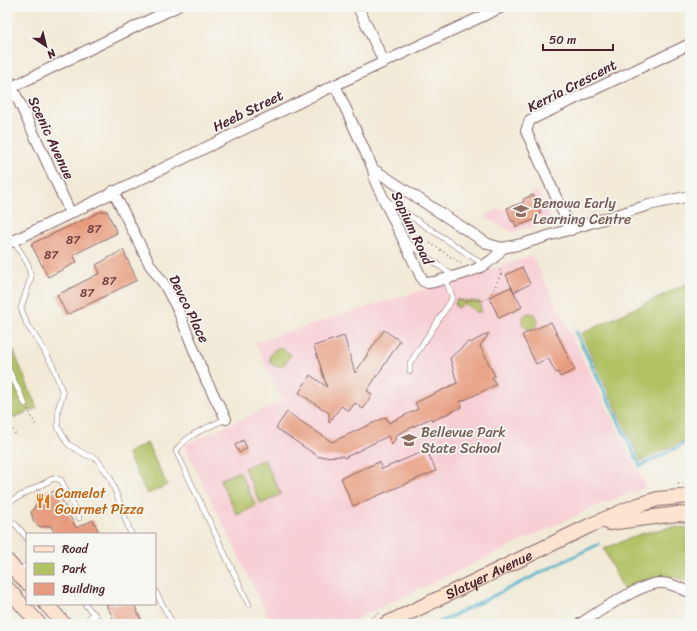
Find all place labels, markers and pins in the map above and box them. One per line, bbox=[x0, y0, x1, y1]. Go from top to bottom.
place label: Benowa Early Learning Centre bbox=[533, 191, 631, 232]
school or university icon: Benowa Early Learning Centre bbox=[512, 202, 530, 220]
place label: Bellevue Park State School bbox=[421, 420, 506, 461]
school or university icon: Bellevue Park State School bbox=[400, 431, 418, 449]
place label: Camelot Gourmet Pizza bbox=[55, 481, 145, 522]
restaurant icon: Camelot Gourmet Pizza bbox=[34, 492, 52, 510]

